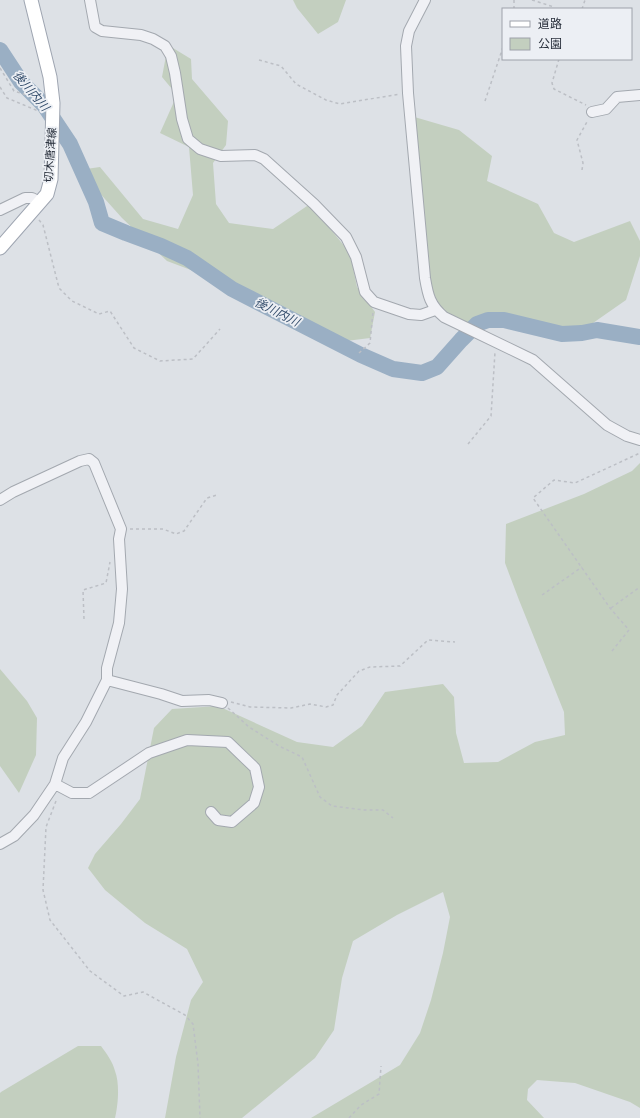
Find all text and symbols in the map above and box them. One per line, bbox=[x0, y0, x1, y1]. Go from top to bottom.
legend bbox=[502, 8, 632, 60]
text: 道路 bbox=[538, 17, 562, 31]
text: 公園 bbox=[538, 37, 562, 51]
water label: 後川内川 bbox=[10, 68, 53, 115]
street label: 切木唐津線 bbox=[42, 127, 58, 183]
water label: 後川内川 bbox=[252, 295, 303, 330]

